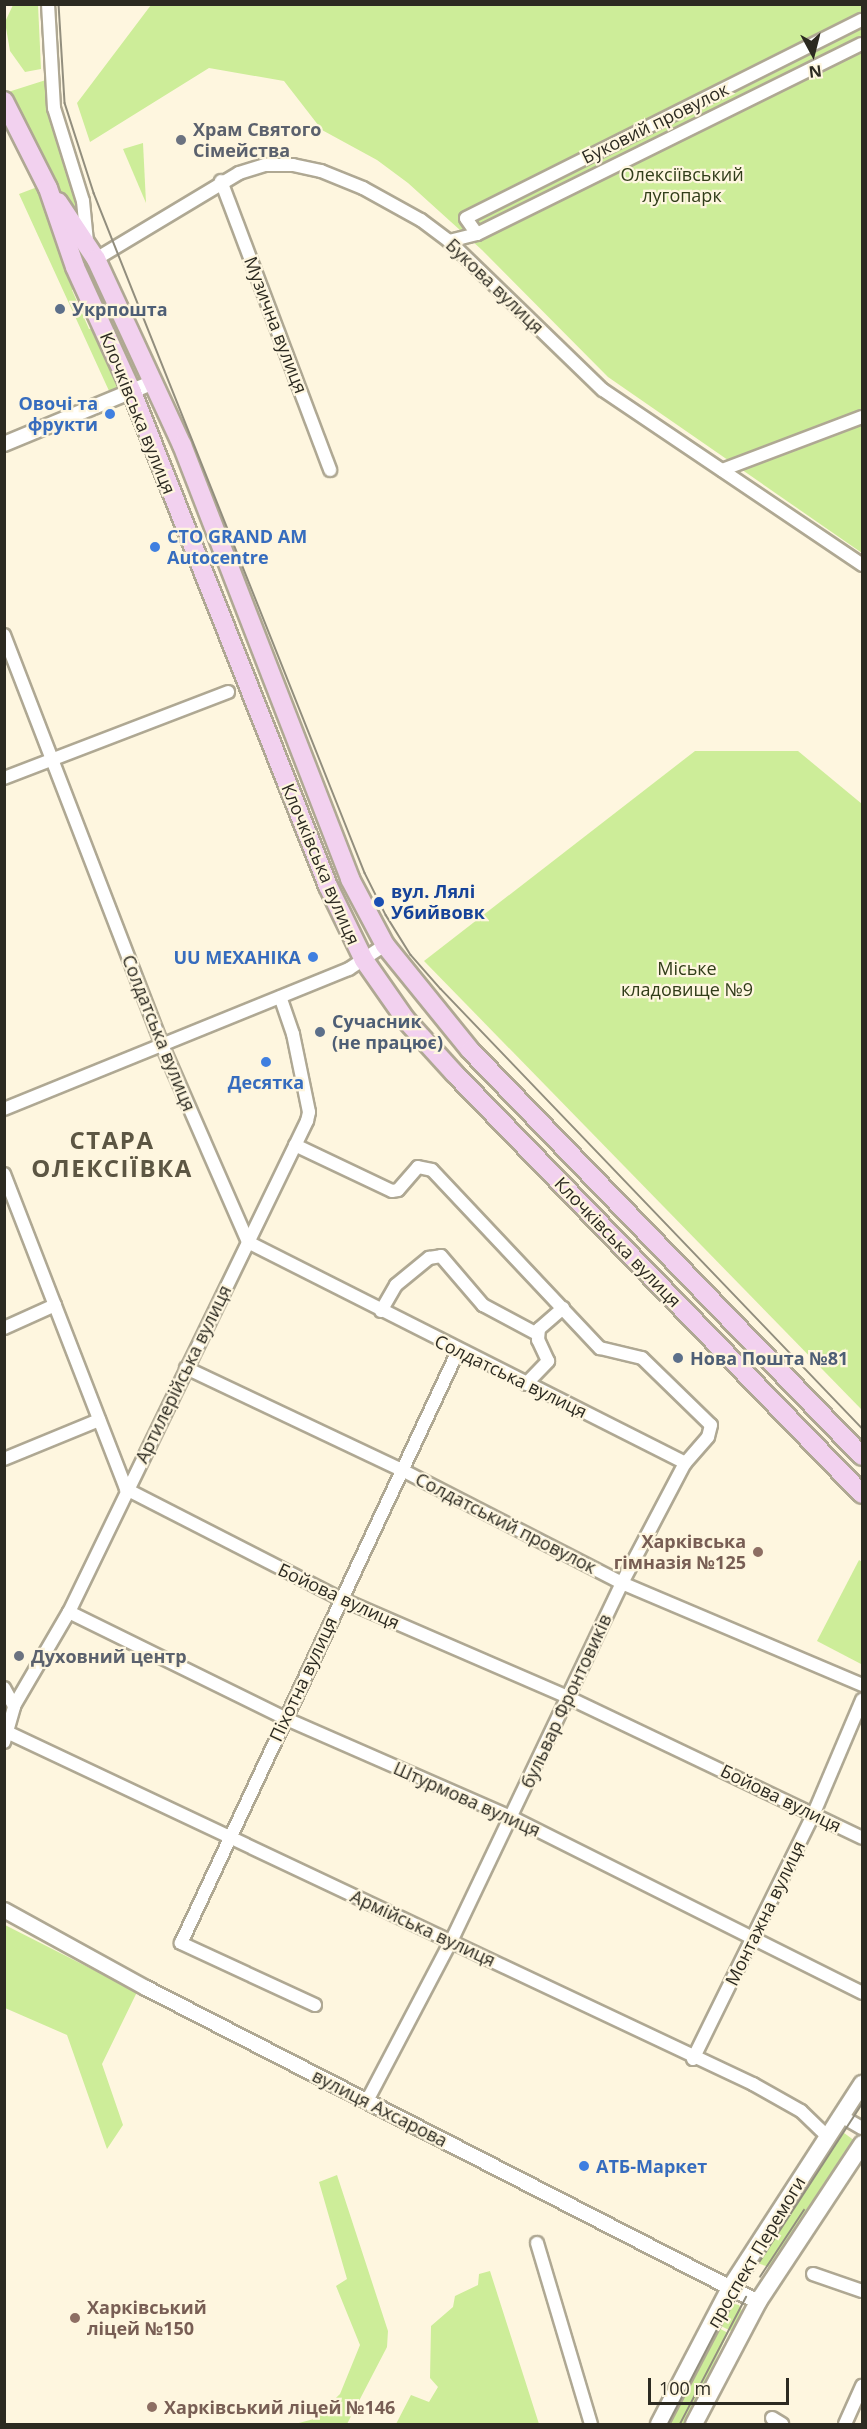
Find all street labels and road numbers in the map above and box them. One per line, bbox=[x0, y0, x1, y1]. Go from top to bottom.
street label: Буковий провулок bbox=[578, 78, 732, 168]
street label: Букова вулиця bbox=[442, 234, 548, 338]
street label: Музична вулиця bbox=[240, 254, 312, 396]
street label: Клочківська вулиця bbox=[96, 329, 180, 497]
street label: Клочківська вулиця bbox=[277, 780, 365, 948]
street label: Солдатська вулиця bbox=[118, 952, 200, 1114]
street label: Клочківська вулиця bbox=[550, 1172, 686, 1312]
street label: Артилерійська вулиця bbox=[130, 1282, 236, 1466]
street label: Солдатська вулиця bbox=[431, 1330, 591, 1422]
street label: Солдатський провулок bbox=[412, 1468, 600, 1578]
street label: Бойова вулиця bbox=[275, 1558, 403, 1634]
street label: бульвар Фронтовиків bbox=[516, 1611, 616, 1791]
street label: Піхотна вулиця bbox=[265, 1613, 341, 1745]
street label: Штурмова вулиця bbox=[390, 1757, 544, 1841]
street label: Бойова вулиця bbox=[717, 1759, 845, 1837]
street label: Монтажна вулиця bbox=[721, 1837, 809, 1989]
street label: Армійська вулиця bbox=[347, 1885, 499, 1971]
street label: вулиця Ахсарова bbox=[309, 2065, 451, 2151]
street label: проспект Перемоги bbox=[702, 2172, 810, 2332]

